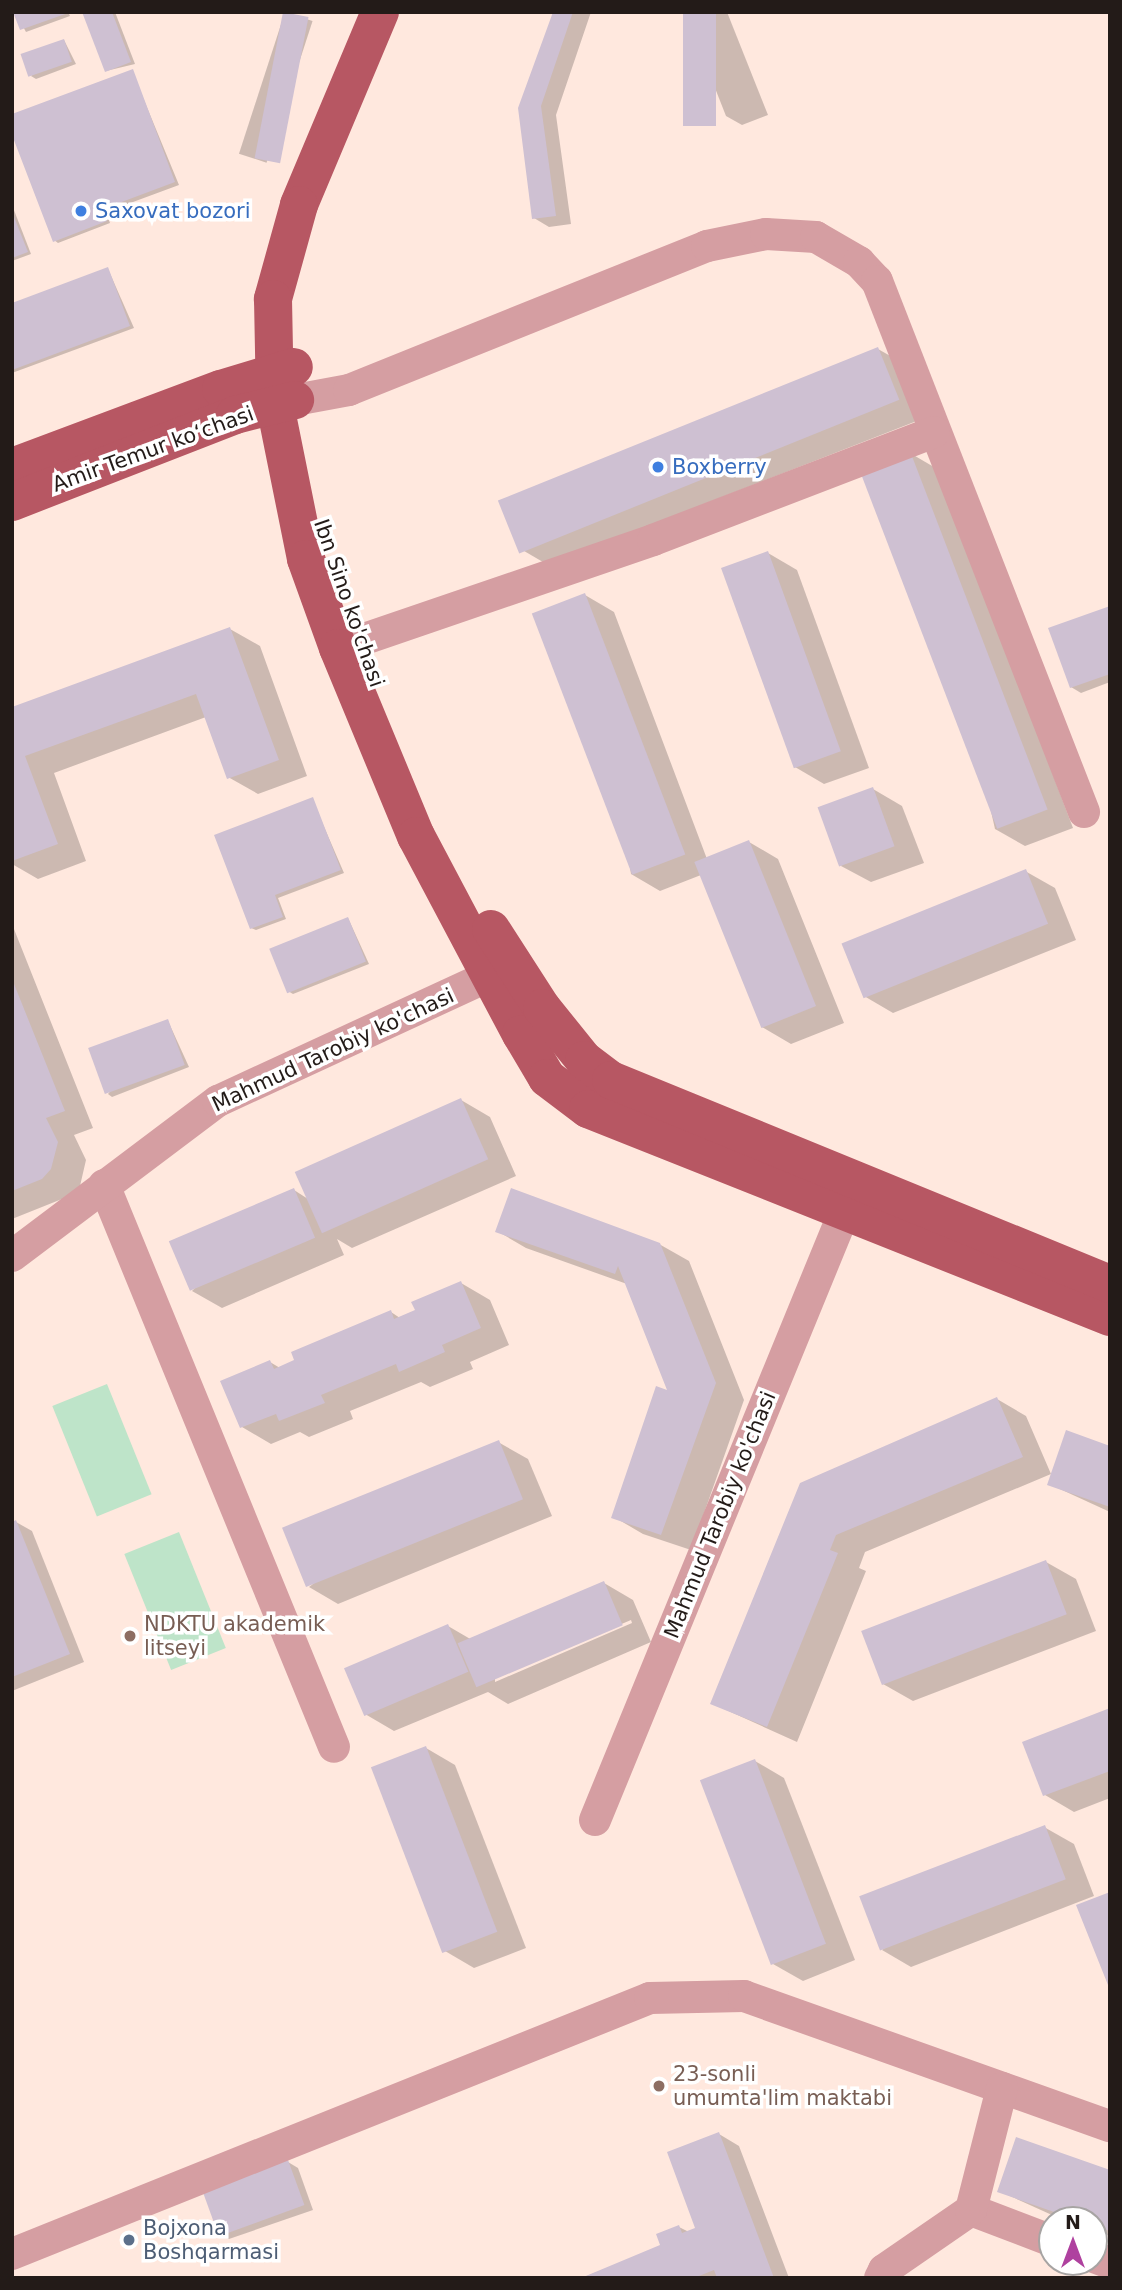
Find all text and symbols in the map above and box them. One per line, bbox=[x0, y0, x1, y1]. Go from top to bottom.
place label: Saxovat bozori bbox=[95, 198, 251, 224]
marker: Saxovat bozori bbox=[73, 203, 89, 219]
street label: Amir Temur ko‘chasi bbox=[49, 401, 257, 497]
place label: Boxberry bbox=[672, 454, 767, 480]
marker: Boxberry bbox=[650, 459, 666, 475]
street label: Ibn Sino ko'chasi bbox=[308, 516, 390, 690]
street label: Mahmud Tarobiy ko'chasi bbox=[208, 983, 458, 1117]
street label: Mahmud Tarobiy ko'chasi bbox=[659, 1388, 781, 1642]
place label: NDKTU akademik litseyi bbox=[144, 1611, 325, 1661]
marker: NDKTU akademik litseyi bbox=[122, 1628, 138, 1644]
place label: 23-sonli umumta'lim maktabi bbox=[673, 2061, 892, 2111]
marker: 23-sonli umumta'lim maktabi bbox=[651, 2078, 667, 2094]
north arrow bbox=[1038, 2206, 1108, 2276]
text: N bbox=[1065, 2211, 1081, 2233]
place label: Bojxona Boshqarmasi bbox=[143, 2215, 279, 2265]
marker: Bojxona Boshqarmasi bbox=[121, 2232, 137, 2248]

